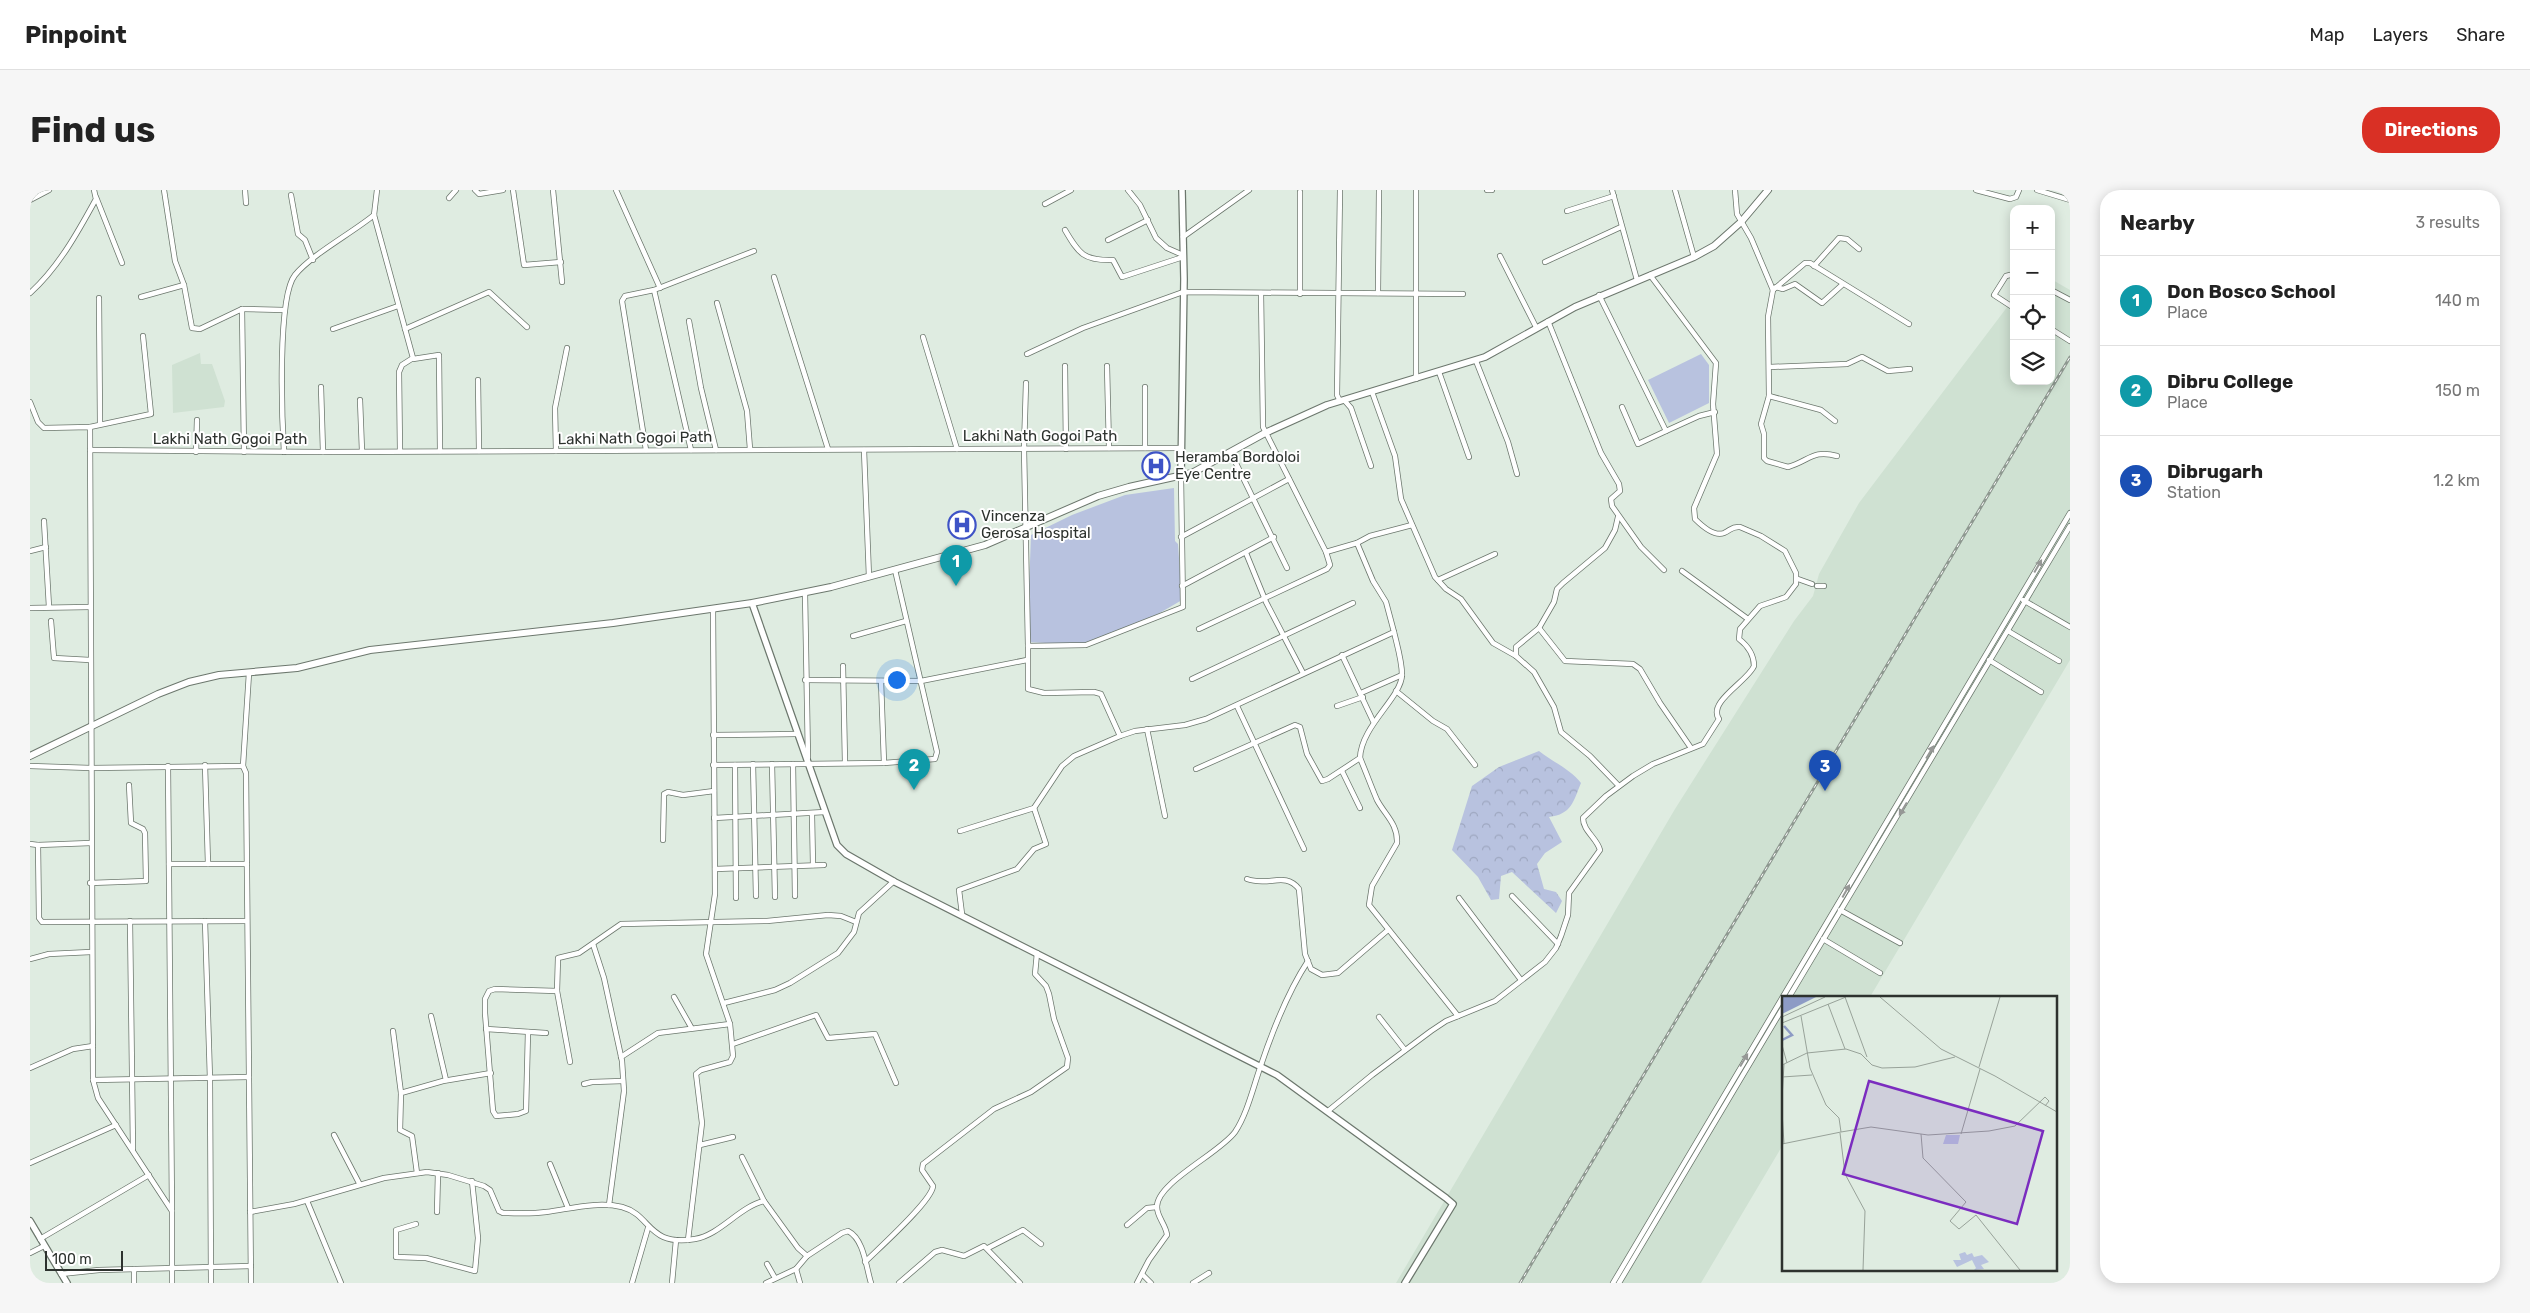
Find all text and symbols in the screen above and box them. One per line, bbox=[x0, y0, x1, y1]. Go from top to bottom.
text: Pinpoint bbox=[25, 21, 127, 49]
text: Map bbox=[2310, 24, 2345, 46]
text: Layers bbox=[2373, 24, 2428, 46]
text: Share bbox=[2456, 24, 2505, 46]
button: Directions bbox=[2362, 107, 2500, 153]
text: Find us bbox=[30, 109, 155, 151]
map controls bbox=[2010, 205, 2055, 385]
button: + bbox=[2010, 205, 2055, 250]
text: Nearby bbox=[2120, 210, 2195, 235]
text: 3 results bbox=[2415, 213, 2480, 232]
button: − bbox=[2010, 250, 2055, 295]
text: Don Bosco School bbox=[2167, 280, 2336, 303]
text: 1 bbox=[2132, 291, 2140, 310]
text: 140 m bbox=[2435, 291, 2480, 310]
button: locate bbox=[2010, 295, 2055, 340]
text: Place bbox=[2167, 303, 2208, 322]
button: layers bbox=[2010, 340, 2055, 385]
text: Dibru College bbox=[2167, 370, 2293, 393]
text: 2 bbox=[2131, 381, 2141, 400]
text: 150 m bbox=[2435, 381, 2480, 400]
text: Place bbox=[2167, 393, 2208, 412]
street label: Lakhi Nath Gogoi Path bbox=[963, 427, 1117, 445]
street label: Lakhi Nath Gogoi Path bbox=[558, 428, 712, 448]
street label: Lakhi Nath Gogoi Path bbox=[153, 430, 307, 448]
place label: Heramba Bordoloi Eye Centre bbox=[1175, 448, 1300, 483]
hospital icon: Heramba Bordoloi Eye Centre bbox=[1141, 451, 1171, 481]
text: Dibrugarh bbox=[2167, 460, 2263, 483]
text: 3 bbox=[2131, 471, 2141, 490]
text: 1.2 km bbox=[2433, 471, 2480, 490]
text: Station bbox=[2167, 483, 2221, 502]
place label: Vincenza Gerosa Hospital bbox=[981, 507, 1091, 542]
hospital icon: Vincenza Gerosa Hospital bbox=[947, 510, 977, 540]
pin: 1 bbox=[940, 545, 972, 586]
one-way arrow bbox=[2034, 560, 2043, 573]
your location bbox=[884, 667, 910, 693]
one-way arrow bbox=[1925, 745, 1934, 758]
pin: 2 bbox=[898, 749, 930, 790]
pin: 3 bbox=[1809, 750, 1841, 791]
one-way arrow bbox=[1898, 802, 1907, 815]
one-way arrow bbox=[1842, 884, 1850, 898]
inset map bbox=[1782, 996, 2058, 1270]
one-way arrow bbox=[1739, 1054, 1748, 1067]
scale bar bbox=[45, 1248, 122, 1271]
text: 100 m bbox=[52, 1251, 92, 1268]

